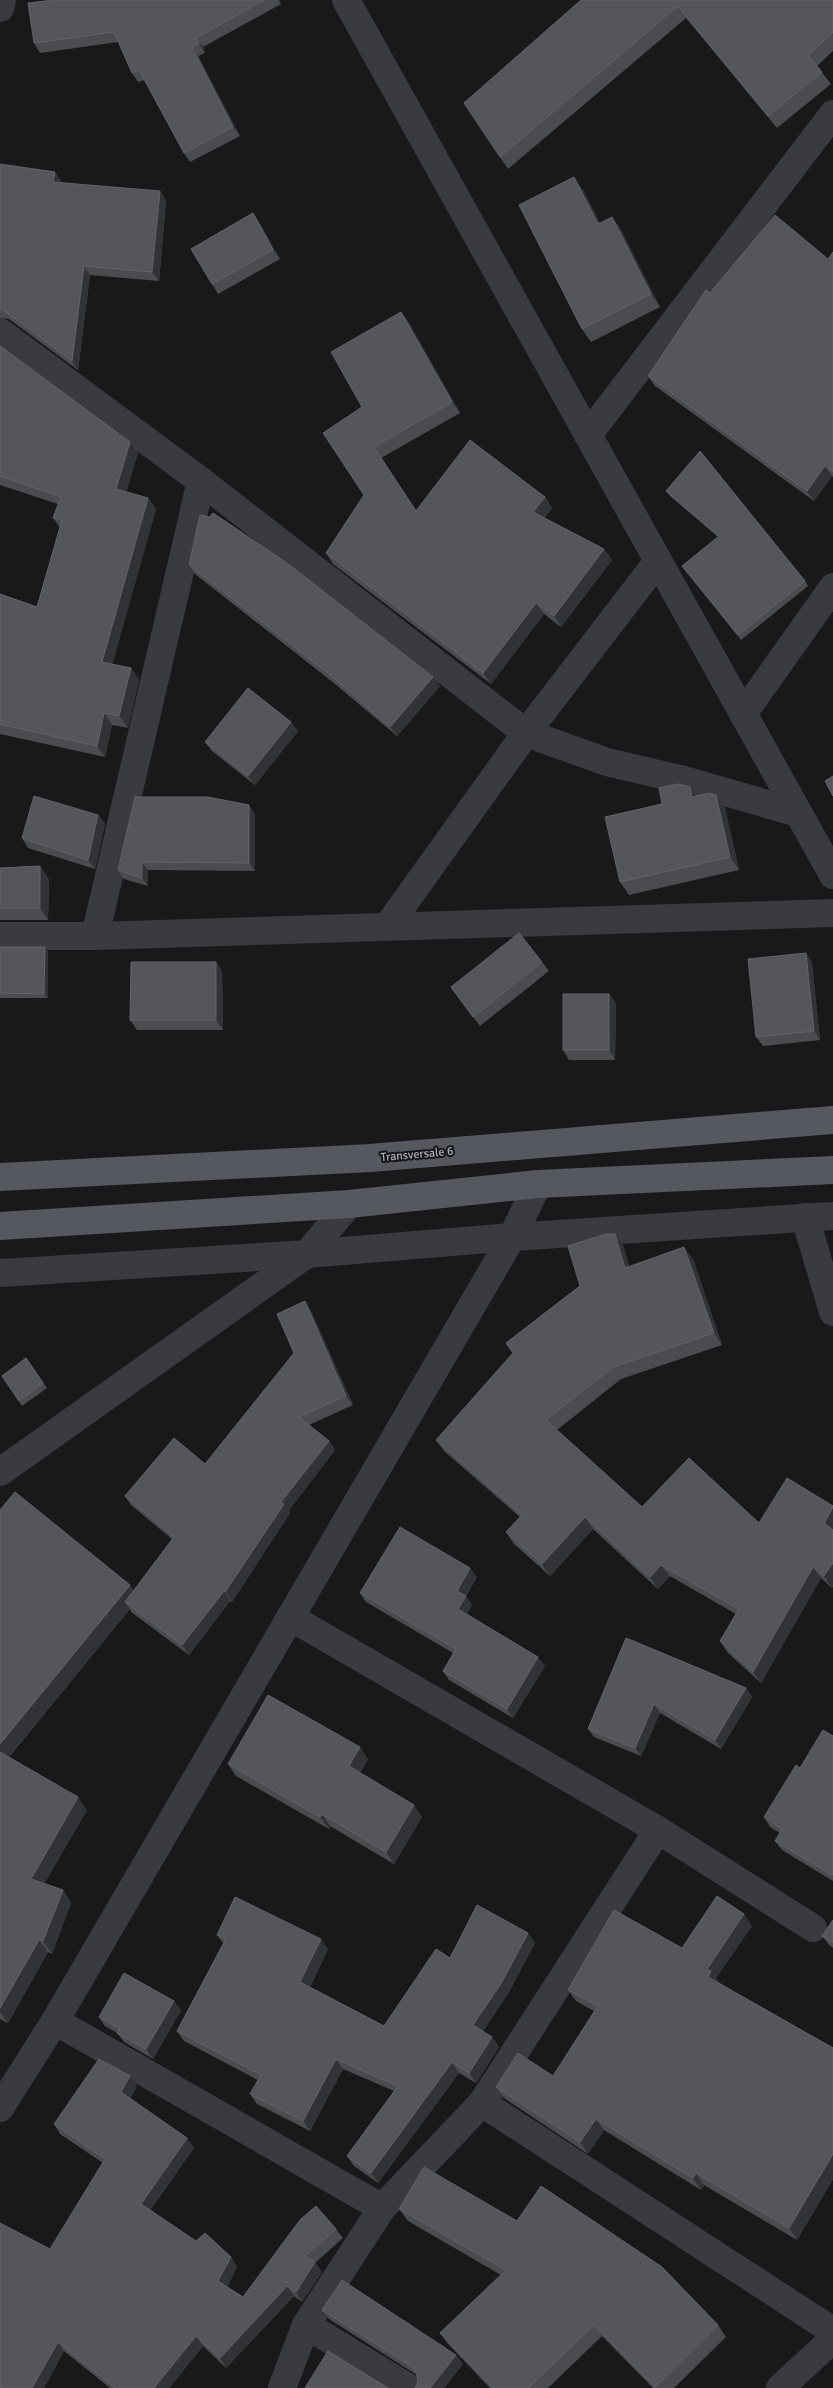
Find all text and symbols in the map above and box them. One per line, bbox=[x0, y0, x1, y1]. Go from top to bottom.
street label: Transversale 6 bbox=[380, 1144, 454, 1165]

